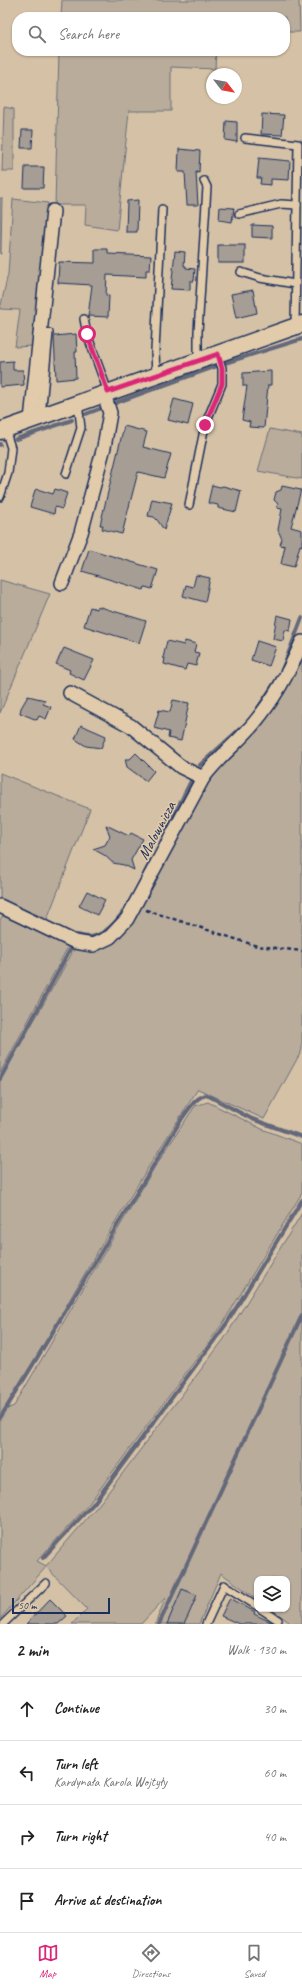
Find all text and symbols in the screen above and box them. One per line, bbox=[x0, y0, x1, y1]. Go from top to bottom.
search box bbox=[12, 12, 290, 56]
icon: search bbox=[26, 23, 48, 45]
text: Search here bbox=[58, 25, 119, 44]
north arrow bbox=[206, 68, 242, 104]
route start bbox=[78, 325, 96, 343]
route end bbox=[196, 416, 214, 434]
street label: Malownicza bbox=[133, 797, 181, 863]
map controls bbox=[254, 1576, 290, 1612]
button: layers bbox=[254, 1576, 290, 1612]
scale bar bbox=[12, 1596, 110, 1615]
text: 50 m bbox=[18, 1598, 37, 1612]
text: 2 min bbox=[16, 1640, 49, 1661]
text: Walk · 130 m bbox=[227, 1642, 286, 1658]
icon: ahead bbox=[16, 1698, 38, 1720]
text: Continue bbox=[54, 1699, 99, 1718]
text: 30 m bbox=[264, 1701, 286, 1717]
text: Turn left bbox=[54, 1755, 97, 1774]
icon: left bbox=[16, 1762, 38, 1784]
text: 60 m bbox=[264, 1765, 286, 1781]
text: Kardynała Karola Wojtyły bbox=[54, 1774, 167, 1790]
icon: right bbox=[16, 1826, 38, 1848]
text: Turn right bbox=[54, 1827, 107, 1846]
text: 40 m bbox=[264, 1829, 286, 1845]
icon: arrive bbox=[16, 1890, 38, 1912]
text: Arrive at destination bbox=[54, 1891, 161, 1910]
tab: Map bbox=[37, 1942, 59, 1980]
tab: Directions bbox=[132, 1942, 170, 1980]
tab: Saved bbox=[243, 1942, 265, 1980]

